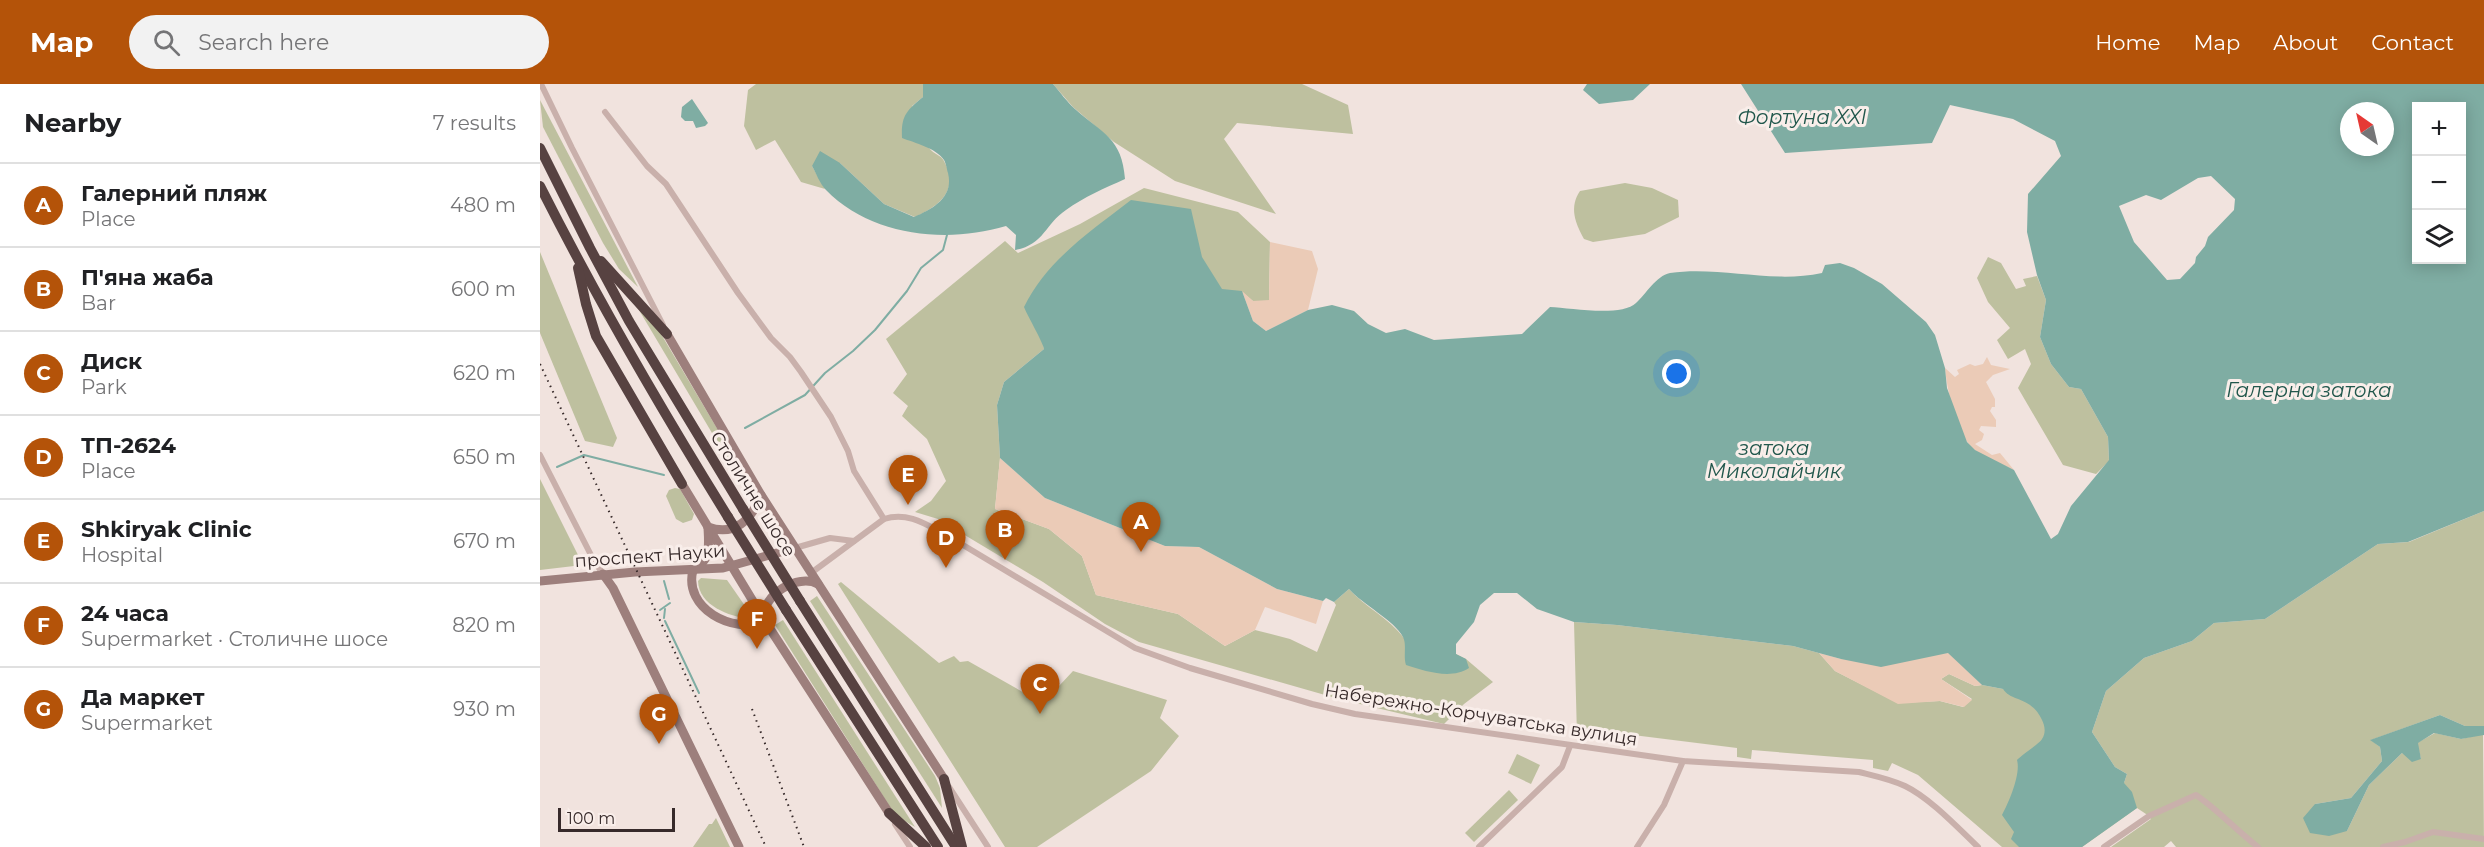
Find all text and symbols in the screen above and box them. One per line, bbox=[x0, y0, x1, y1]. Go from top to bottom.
search box bbox=[129, 15, 549, 69]
text: Map bbox=[30, 25, 93, 59]
icon: search bbox=[150, 26, 183, 59]
text: Search here bbox=[198, 29, 329, 56]
text: Home bbox=[2095, 30, 2160, 55]
text: Map bbox=[2193, 30, 2240, 55]
text: About bbox=[2273, 30, 2338, 55]
text: Contact bbox=[2371, 30, 2454, 55]
north arrow bbox=[2340, 102, 2394, 156]
map controls bbox=[2412, 102, 2466, 264]
button: + bbox=[2412, 102, 2466, 156]
water label: Фортуна XXI bbox=[1737, 105, 1867, 129]
text: Nearby bbox=[24, 107, 121, 139]
text: 7 results bbox=[433, 111, 516, 135]
button: − bbox=[2412, 156, 2466, 210]
text: Галерний пляж bbox=[81, 180, 267, 207]
text: A bbox=[36, 193, 51, 217]
text: 480 m bbox=[450, 193, 516, 217]
text: Place bbox=[81, 207, 136, 231]
button: layers bbox=[2412, 210, 2466, 264]
text: П'яна жаба bbox=[81, 264, 214, 291]
text: B bbox=[36, 277, 51, 301]
text: 600 m bbox=[451, 277, 516, 301]
text: Bar bbox=[81, 291, 116, 315]
text: Диск bbox=[81, 348, 142, 375]
your location bbox=[1662, 359, 1691, 388]
text: C bbox=[36, 361, 51, 385]
text: 620 m bbox=[453, 361, 516, 385]
text: Park bbox=[81, 375, 127, 399]
water label: Галерна затока bbox=[2226, 378, 2392, 402]
street label: Столичне шосе bbox=[706, 427, 800, 561]
text: ТП-2624 bbox=[81, 432, 176, 459]
water label: затока Миколайчик bbox=[1707, 436, 1843, 483]
text: D bbox=[35, 445, 52, 469]
text: 650 m bbox=[453, 445, 516, 469]
pin: E bbox=[888, 456, 928, 505]
text: Place bbox=[81, 459, 136, 483]
pin: A bbox=[1122, 502, 1160, 552]
pin: B bbox=[986, 510, 1024, 560]
text: Shkiryak Clinic bbox=[81, 516, 252, 543]
pin: D bbox=[926, 518, 966, 568]
text: E bbox=[37, 529, 50, 553]
text: 670 m bbox=[453, 529, 516, 553]
street label: проспект Науки bbox=[574, 540, 726, 572]
text: Hospital bbox=[81, 543, 163, 567]
text: 24 часа bbox=[81, 600, 169, 627]
pin: F bbox=[738, 600, 776, 649]
text: F bbox=[37, 613, 50, 637]
text: 820 m bbox=[452, 613, 516, 637]
text: Supermarket · Столичне шосе bbox=[81, 627, 388, 651]
pin: C bbox=[1020, 664, 1060, 714]
street label: Набережно-Корчуватська вулиця bbox=[1323, 679, 1639, 751]
text: Да маркет bbox=[81, 684, 205, 711]
pin: G bbox=[640, 694, 678, 744]
text: G bbox=[36, 697, 51, 721]
text: 930 m bbox=[453, 697, 516, 721]
text: Supermarket bbox=[81, 711, 213, 735]
scale bar bbox=[558, 805, 675, 832]
text: 100 m bbox=[567, 809, 615, 828]

